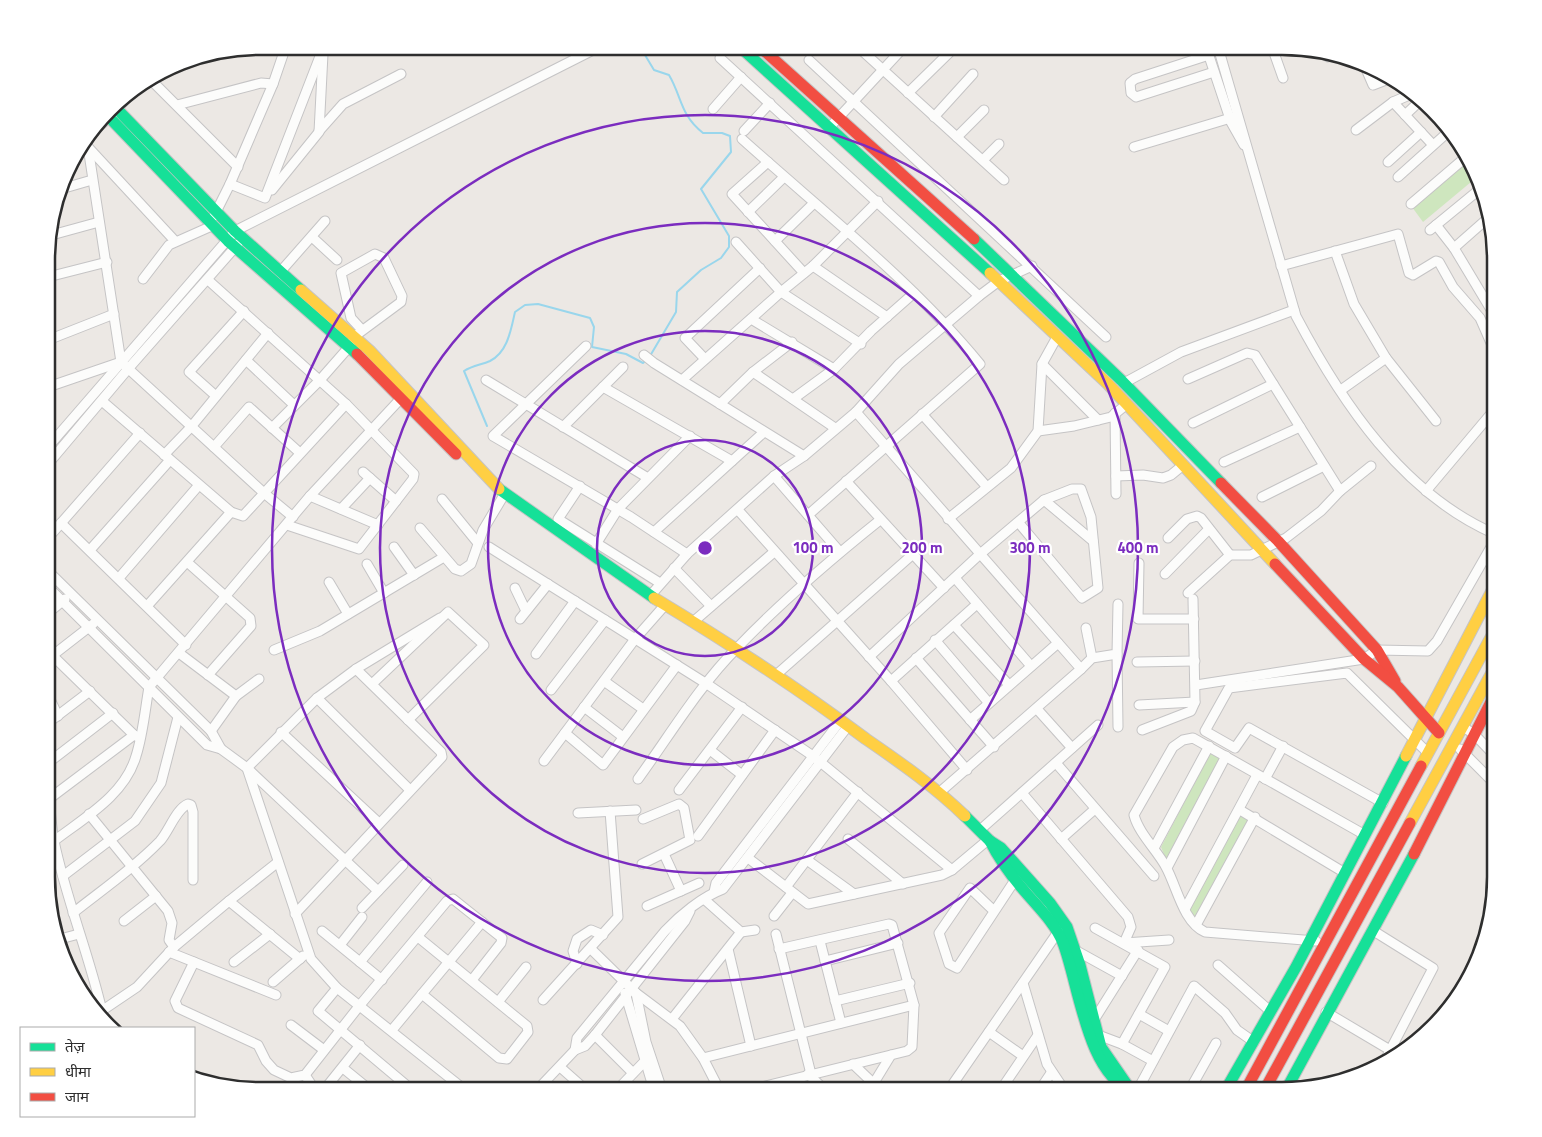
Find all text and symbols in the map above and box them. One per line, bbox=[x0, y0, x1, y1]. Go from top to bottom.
text: 100 m bbox=[792, 536, 834, 559]
text: 200 m bbox=[901, 536, 943, 559]
text: 300 m bbox=[1009, 536, 1051, 559]
text: 400 m bbox=[1117, 536, 1159, 559]
centre of rings bbox=[696, 539, 714, 557]
legend bbox=[20, 1027, 195, 1117]
text: तेज़ bbox=[65, 1035, 86, 1058]
text: धीमा bbox=[65, 1060, 92, 1083]
text: जाम bbox=[65, 1085, 90, 1108]

